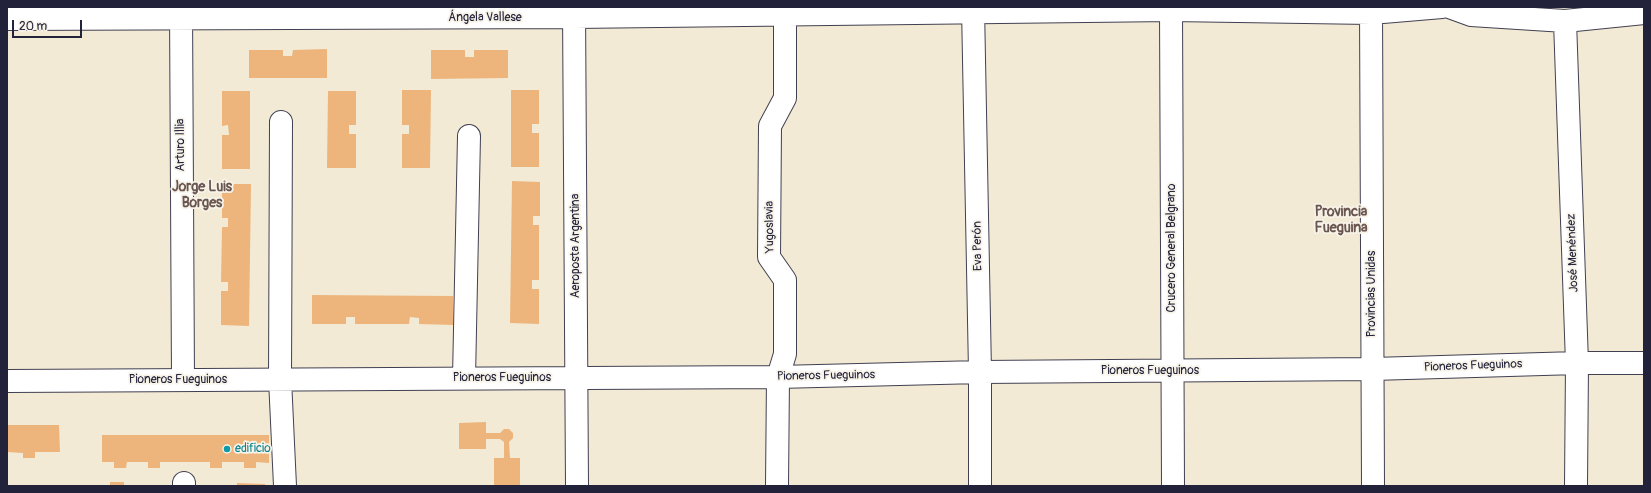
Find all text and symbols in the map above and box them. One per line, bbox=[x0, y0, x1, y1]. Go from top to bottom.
street label: Ángela Vallese bbox=[448, 11, 522, 25]
scale bar bbox=[14, 12, 84, 38]
text: 20 m bbox=[19, 19, 47, 34]
street label: Arturo Illia bbox=[174, 119, 188, 171]
district label: Jorge Luis Borges bbox=[172, 179, 232, 212]
street label: Crucero General Belgrano bbox=[1165, 183, 1179, 313]
street label: Aeroposta Argentina bbox=[569, 194, 583, 298]
street label: Yugoslavia bbox=[762, 201, 778, 253]
district label: Provincia Fueguina bbox=[1314, 204, 1368, 236]
street label: José Menéndez bbox=[1564, 213, 1582, 293]
street label: Eva Perón bbox=[970, 221, 986, 271]
street label: Provincias Unidas bbox=[1365, 251, 1379, 337]
street label: Pioneros Fueguinos bbox=[1424, 357, 1522, 375]
street label: Pioneros Fueguinos bbox=[1101, 364, 1199, 378]
street label: Pioneros Fueguinos bbox=[777, 368, 875, 384]
street label: Pioneros Fueguinos bbox=[453, 371, 551, 385]
street label: Pioneros Fueguinos bbox=[129, 373, 227, 387]
place label: edificio bbox=[235, 442, 271, 456]
marker: edificio bbox=[222, 444, 232, 454]

